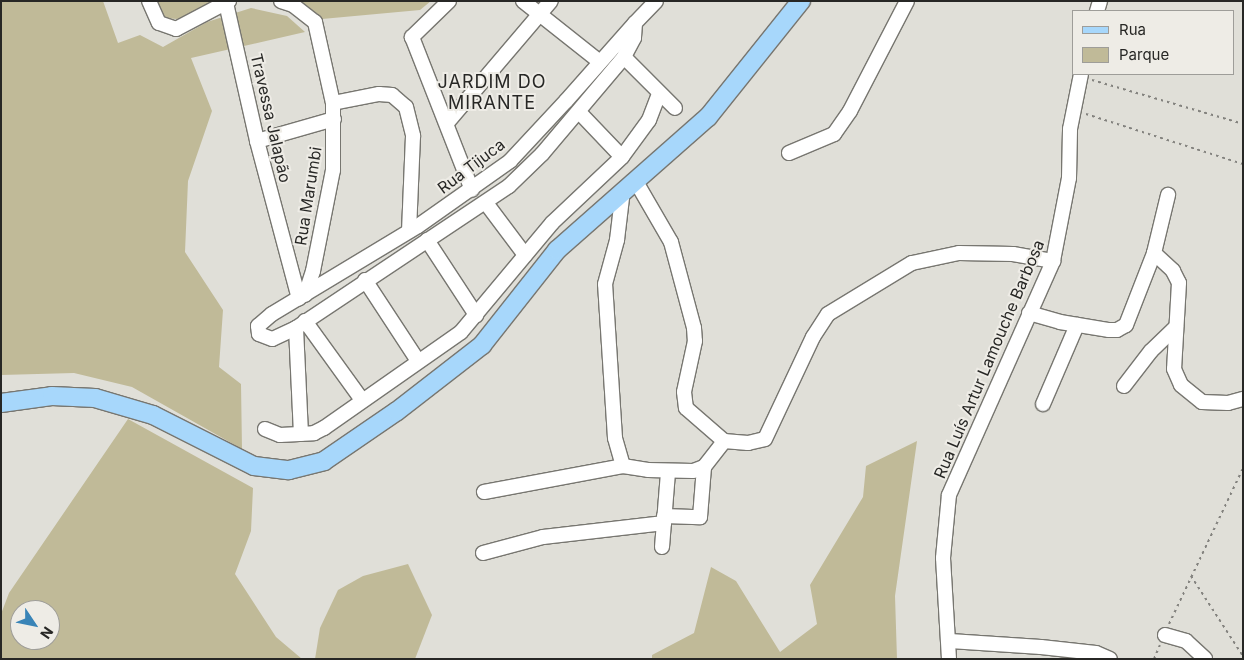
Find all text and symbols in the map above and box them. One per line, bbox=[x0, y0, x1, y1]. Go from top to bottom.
legend bbox=[1072, 10, 1234, 75]
text: Rua bbox=[1119, 20, 1146, 39]
text: Parque bbox=[1119, 45, 1169, 64]
street label: Travessa Jalapão bbox=[247, 51, 295, 185]
district label: JARDIM DO MIRANTE bbox=[436, 72, 548, 115]
street label: Rua Tijuca bbox=[434, 135, 508, 197]
street label: Rua Marumbi bbox=[291, 145, 325, 247]
street label: Rua Luís Artur Lamouche Barbosa bbox=[930, 237, 1048, 481]
north arrow bbox=[10, 600, 60, 650]
text: N bbox=[37, 624, 57, 642]

